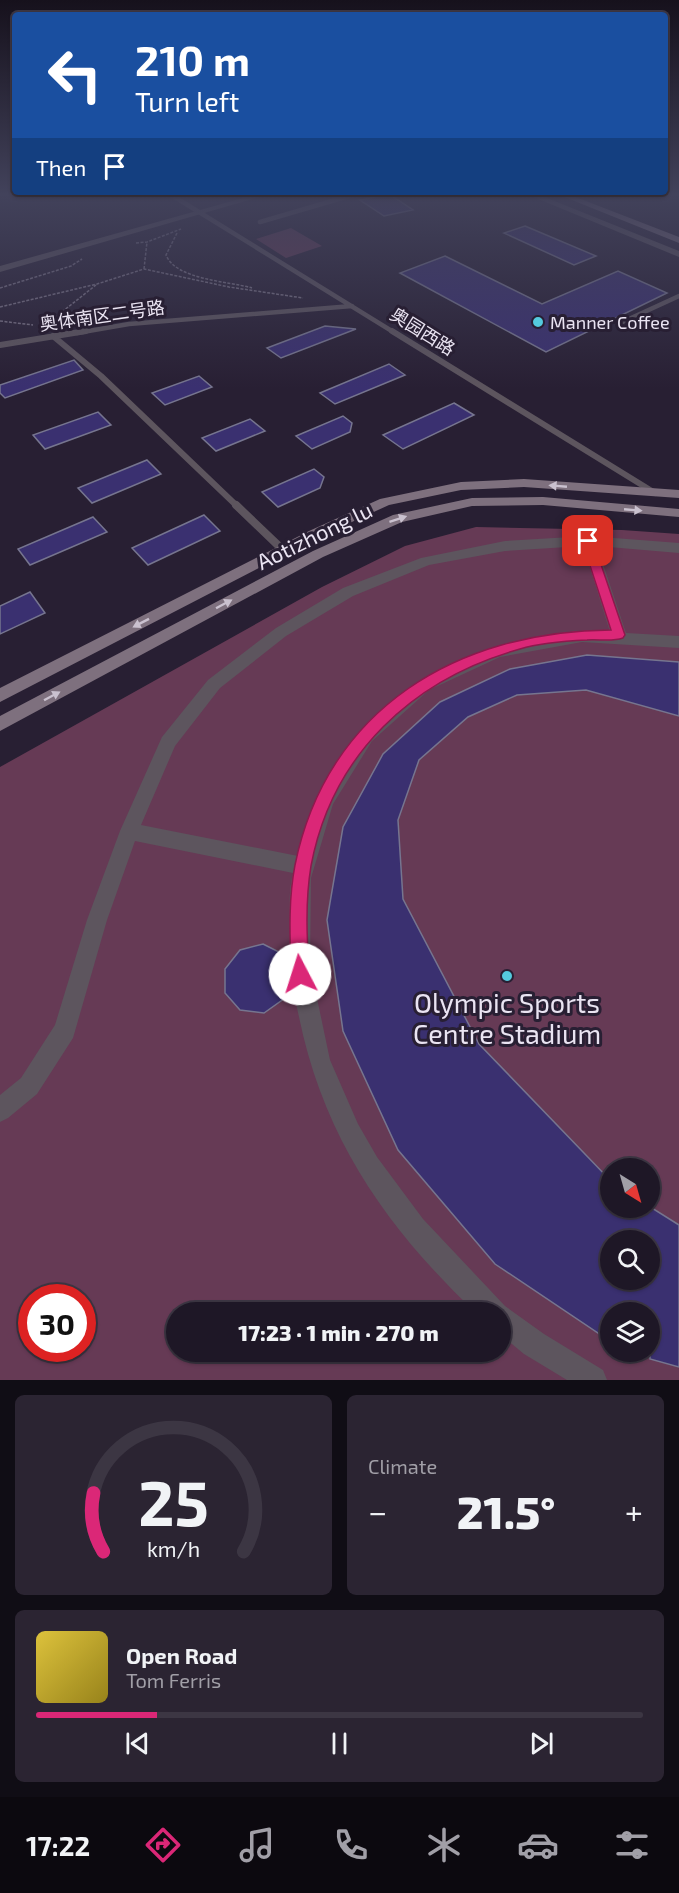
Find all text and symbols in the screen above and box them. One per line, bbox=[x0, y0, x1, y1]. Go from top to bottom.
text: 210 m bbox=[135, 34, 250, 84]
icon: left bbox=[36, 36, 114, 114]
text: Turn left bbox=[135, 85, 239, 117]
icon: arrive bbox=[98, 150, 131, 183]
text: Then bbox=[36, 154, 86, 180]
street label: 奥体南区二号路 bbox=[38, 295, 166, 335]
street label: 奥园西路 bbox=[387, 303, 459, 359]
place label: Manner Coffee bbox=[550, 311, 670, 333]
marker: Manner Coffee bbox=[531, 315, 545, 329]
one-way arrow bbox=[548, 481, 567, 490]
street label: Aotizhong lu bbox=[252, 496, 376, 574]
one-way arrow bbox=[624, 505, 643, 515]
one-way arrow bbox=[390, 514, 408, 523]
pin bbox=[562, 515, 613, 566]
icon: arrive bbox=[571, 524, 604, 557]
one-way arrow bbox=[215, 600, 232, 609]
one-way arrow bbox=[133, 619, 150, 628]
one-way arrow bbox=[43, 691, 60, 701]
position arrow bbox=[268, 942, 332, 1006]
marker: Olympic Sports Centre Stadium bbox=[500, 969, 514, 983]
place label: Olympic Sports Centre Stadium bbox=[413, 986, 601, 1049]
north arrow bbox=[600, 1158, 660, 1218]
map controls bbox=[600, 1158, 660, 1362]
button: search bbox=[600, 1230, 660, 1290]
speed limit sign: 30 bbox=[18, 1284, 96, 1362]
button: layers bbox=[600, 1302, 660, 1362]
text: 17:23 · 1 min · 270 m bbox=[238, 1319, 439, 1345]
text: Climate bbox=[368, 1454, 437, 1478]
text: 25 bbox=[138, 1464, 209, 1539]
text: 21.5° bbox=[457, 1484, 555, 1538]
text: − bbox=[368, 1491, 387, 1531]
text: + bbox=[625, 1491, 643, 1531]
text: km/h bbox=[147, 1536, 200, 1561]
text: Open Road bbox=[126, 1642, 238, 1668]
text: Tom Ferris bbox=[126, 1668, 221, 1692]
icon: previous bbox=[121, 1727, 154, 1760]
icon: pause bbox=[323, 1727, 356, 1760]
icon: next bbox=[525, 1727, 558, 1760]
icon: directions bbox=[142, 1824, 184, 1866]
icon: music bbox=[236, 1824, 278, 1866]
icon: phone bbox=[330, 1824, 372, 1866]
icon: climate bbox=[423, 1824, 465, 1866]
icon: car bbox=[517, 1824, 559, 1866]
icon: filters bbox=[611, 1824, 653, 1866]
text: 17:22 bbox=[26, 1829, 90, 1861]

